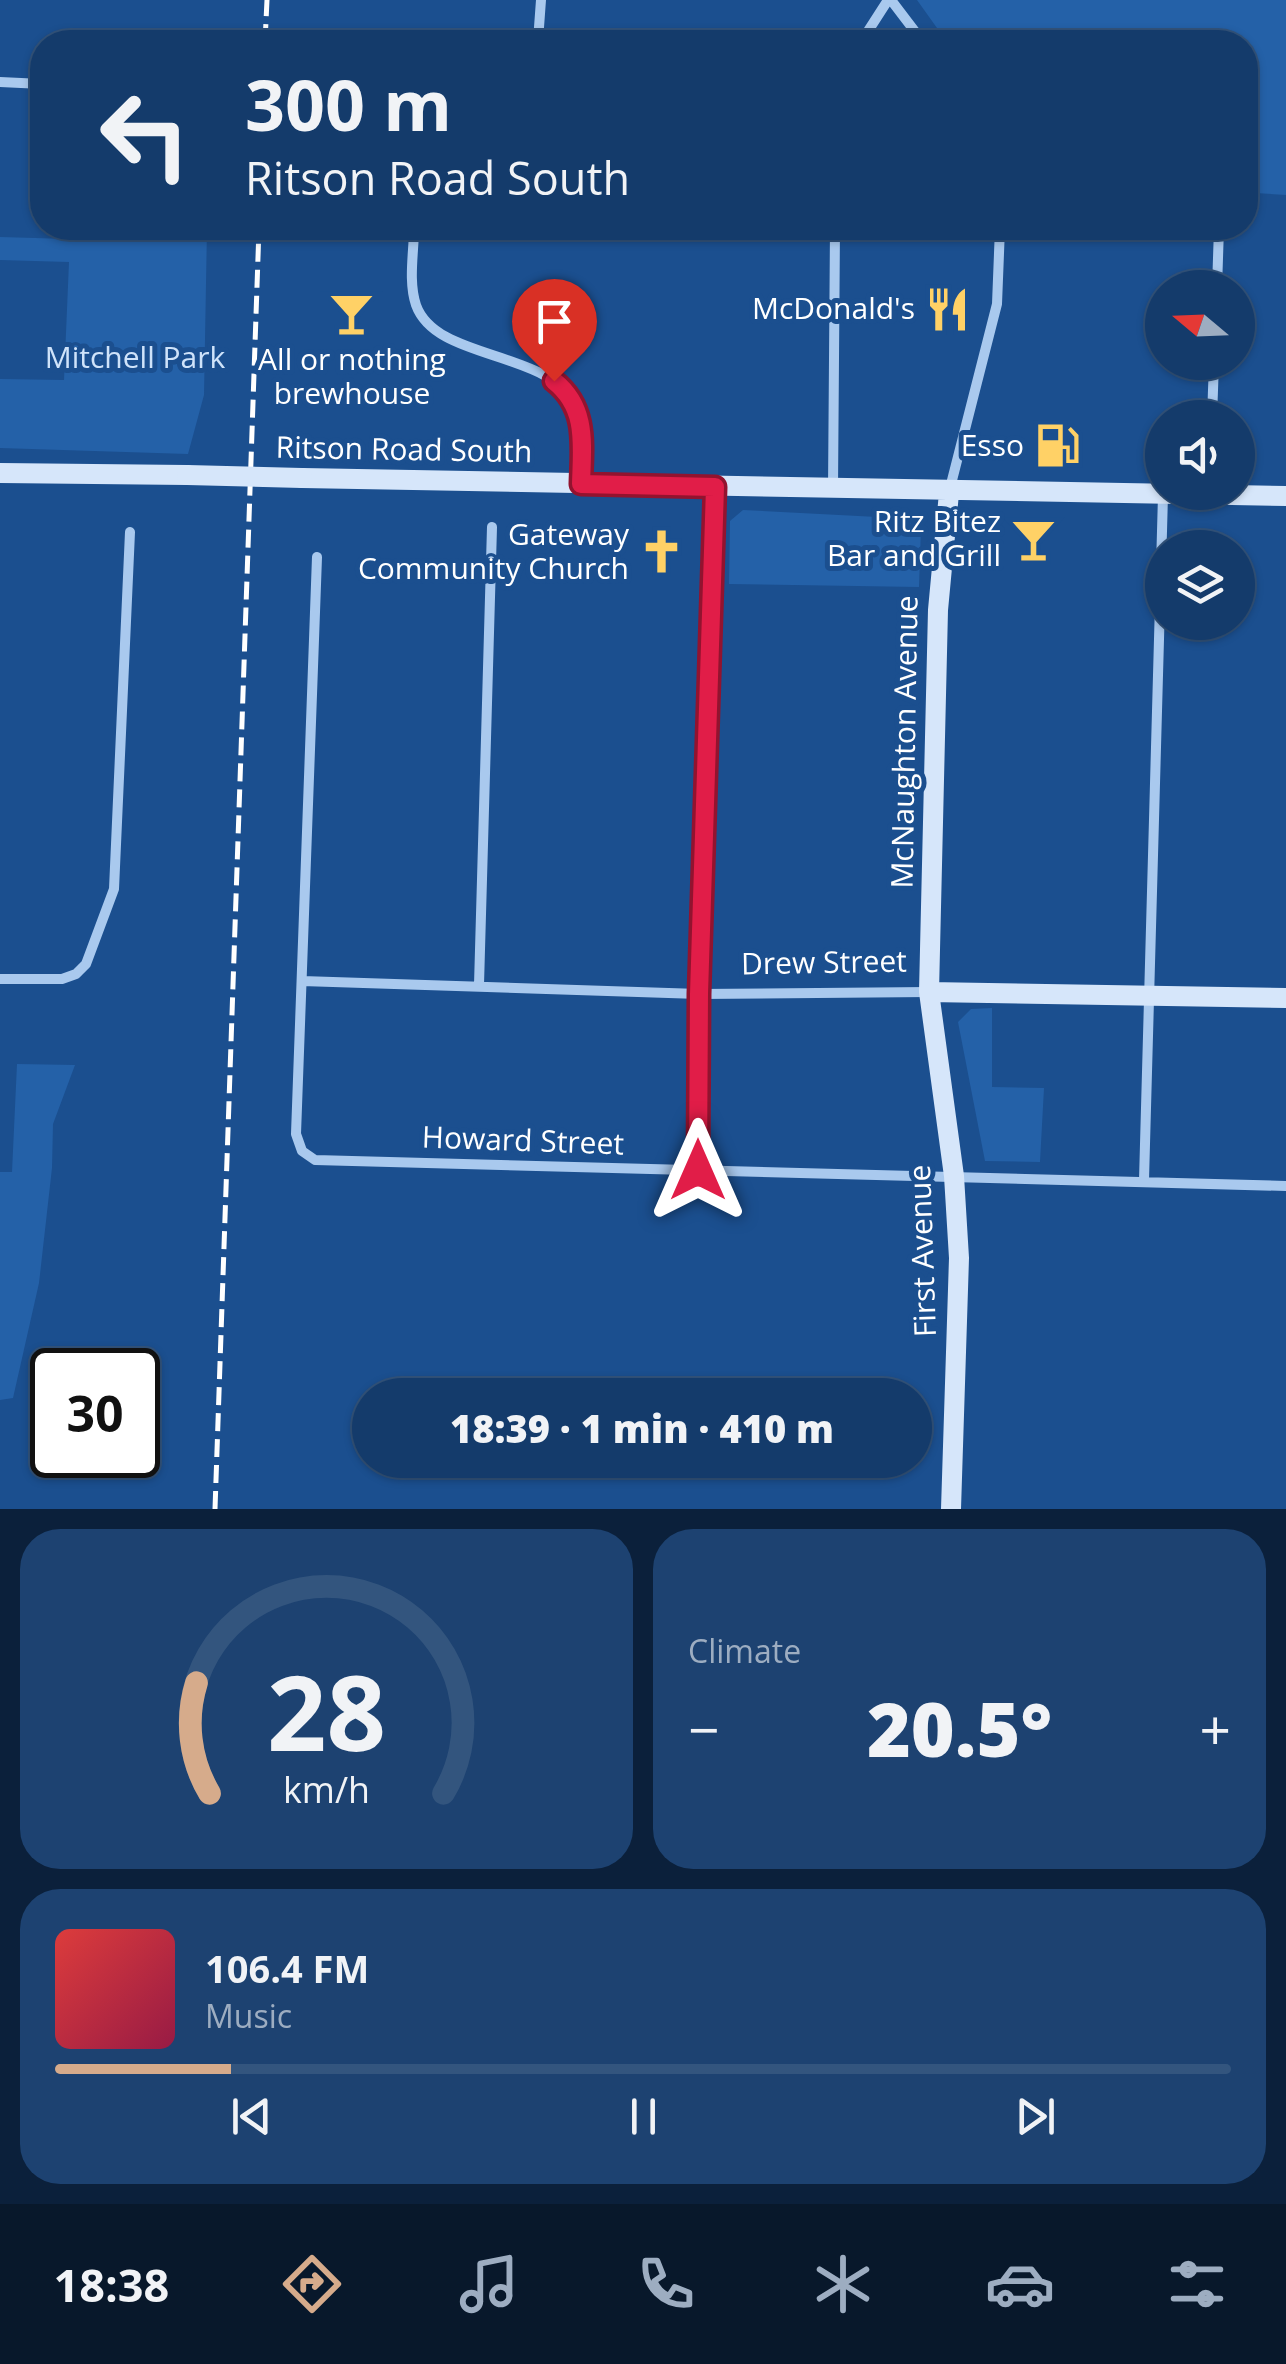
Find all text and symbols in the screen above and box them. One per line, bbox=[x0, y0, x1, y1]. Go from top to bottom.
text: 300 m bbox=[245, 56, 452, 152]
icon: left bbox=[80, 70, 210, 200]
text: Ritson Road South bbox=[245, 147, 630, 208]
north arrow bbox=[1145, 270, 1255, 380]
map controls bbox=[1145, 270, 1255, 640]
pin bbox=[512, 279, 597, 382]
restaurant icon: McDonald's bbox=[924, 285, 972, 333]
place label: McDonald's bbox=[752, 287, 915, 328]
bar icon: All or nothing brewhouse bbox=[328, 289, 376, 337]
icon: arrive bbox=[527, 294, 582, 349]
park label: Mitchell Park bbox=[45, 336, 226, 377]
place label: All or nothing brewhouse bbox=[258, 338, 446, 413]
button: sound bbox=[1145, 400, 1255, 510]
fuel station icon: Esso bbox=[1033, 422, 1081, 470]
place label: Esso bbox=[961, 424, 1024, 465]
street label: Ritson Road South bbox=[275, 426, 533, 471]
place label: Ritz Bitez Bar and Grill bbox=[827, 500, 1001, 575]
place label: Gateway Community Church bbox=[358, 513, 630, 588]
bar icon: Ritz Bitez Bar and Grill bbox=[1010, 515, 1058, 563]
church icon: Gateway Community Church bbox=[638, 528, 686, 576]
button: layers bbox=[1145, 530, 1255, 640]
street label: McNaughton Avenue bbox=[880, 595, 927, 889]
street label: Drew Street bbox=[741, 940, 907, 983]
street label: Howard Street bbox=[421, 1115, 625, 1164]
position arrow bbox=[646, 1118, 750, 1222]
street label: First Avenue bbox=[898, 1164, 945, 1338]
speed limit sign: 30 bbox=[30, 1348, 160, 1478]
text: 18:39 · 1 min · 410 m bbox=[450, 1402, 834, 1454]
text: Climate bbox=[688, 1629, 801, 1672]
text: 28 bbox=[267, 1640, 386, 1781]
text: 20.5° bbox=[867, 1677, 1052, 1779]
text: − bbox=[688, 1691, 719, 1766]
text: + bbox=[1200, 1691, 1231, 1766]
text: km/h bbox=[283, 1765, 370, 1813]
text: 106.4 FM bbox=[205, 1942, 369, 1994]
text: Music bbox=[205, 1994, 292, 2037]
icon: previous bbox=[224, 2089, 279, 2144]
icon: pause bbox=[616, 2089, 671, 2144]
icon: next bbox=[1008, 2089, 1063, 2144]
icon: directions bbox=[277, 2249, 347, 2319]
icon: music bbox=[454, 2249, 524, 2319]
icon: phone bbox=[631, 2249, 701, 2319]
icon: climate bbox=[808, 2249, 878, 2319]
icon: car bbox=[985, 2249, 1055, 2319]
icon: filters bbox=[1162, 2249, 1232, 2319]
text: 18:38 bbox=[54, 2254, 169, 2315]

